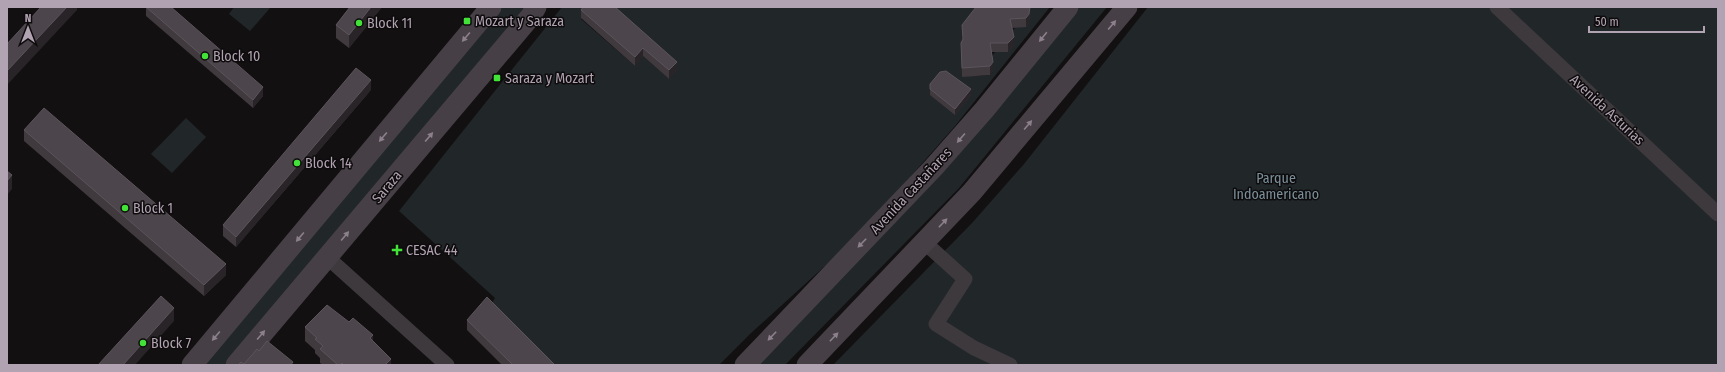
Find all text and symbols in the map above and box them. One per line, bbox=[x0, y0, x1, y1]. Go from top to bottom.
north arrow bbox=[8, 8, 48, 48]
scale bar bbox=[1589, 8, 1704, 34]
text: N bbox=[25, 12, 31, 25]
place label: Mozart y Saraza bbox=[475, 13, 564, 30]
place label: Block 11 bbox=[367, 15, 412, 32]
text: 50 m bbox=[1595, 15, 1619, 29]
marker: Mozart y Saraza bbox=[462, 16, 472, 26]
marker: Block 11 bbox=[354, 18, 364, 28]
one-way arrow bbox=[1107, 20, 1116, 31]
one-way arrow bbox=[462, 32, 471, 42]
one-way arrow bbox=[1039, 32, 1048, 43]
place label: Block 10 bbox=[213, 48, 260, 65]
marker: Block 10 bbox=[200, 51, 210, 61]
place label: Saraza y Mozart bbox=[505, 70, 594, 87]
street label: Avenida Asturias bbox=[1566, 71, 1648, 149]
marker: Saraza y Mozart bbox=[492, 73, 502, 83]
one-way arrow bbox=[1024, 120, 1033, 130]
one-way arrow bbox=[378, 131, 387, 142]
one-way arrow bbox=[425, 131, 434, 142]
one-way arrow bbox=[956, 132, 965, 143]
street label: Avenida Castañares bbox=[867, 144, 955, 238]
place label: Block 14 bbox=[305, 155, 352, 172]
marker: Block 14 bbox=[292, 158, 302, 168]
street label: Saraza bbox=[368, 167, 406, 207]
park label: Parque Indoamericano bbox=[1233, 170, 1319, 203]
place label: Block 1 bbox=[133, 200, 173, 217]
marker: Block 1 bbox=[120, 203, 130, 213]
one-way arrow bbox=[938, 218, 948, 228]
one-way arrow bbox=[341, 230, 350, 241]
one-way arrow bbox=[295, 231, 304, 242]
one-way arrow bbox=[857, 238, 867, 248]
place label: CESAC 44 bbox=[406, 242, 458, 259]
marker: CESAC 44 bbox=[391, 244, 403, 256]
one-way arrow bbox=[257, 330, 266, 340]
one-way arrow bbox=[212, 331, 221, 342]
one-way arrow bbox=[768, 332, 777, 341]
one-way arrow bbox=[829, 332, 838, 342]
place label: Block 7 bbox=[151, 335, 191, 352]
marker: Block 7 bbox=[138, 338, 148, 348]

